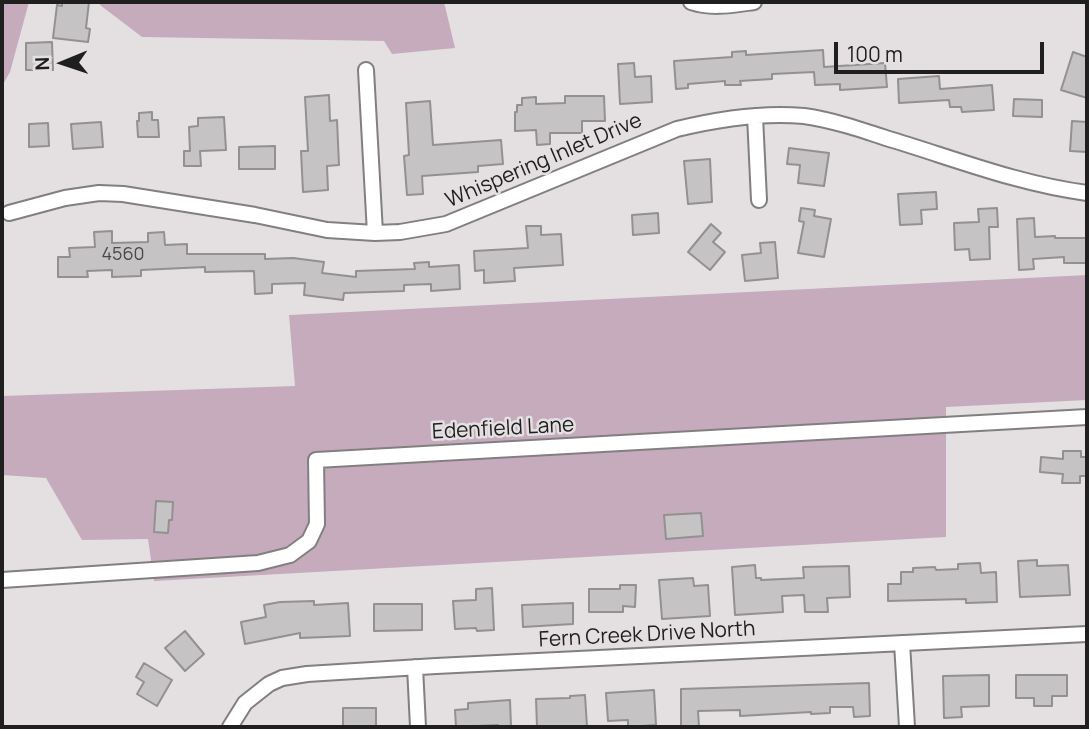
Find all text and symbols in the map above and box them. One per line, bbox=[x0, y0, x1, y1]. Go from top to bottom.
north arrow bbox=[28, 28, 98, 98]
scale bar bbox=[837, 28, 1047, 72]
text: 100 m bbox=[847, 40, 903, 68]
text: N bbox=[29, 56, 55, 71]
street label: Whispering Inlet Drive bbox=[442, 108, 646, 214]
house number: 4560 bbox=[101, 244, 145, 266]
street label: Edenfield Lane bbox=[431, 413, 575, 445]
street label: Fern Creek Drive North bbox=[538, 617, 756, 653]

